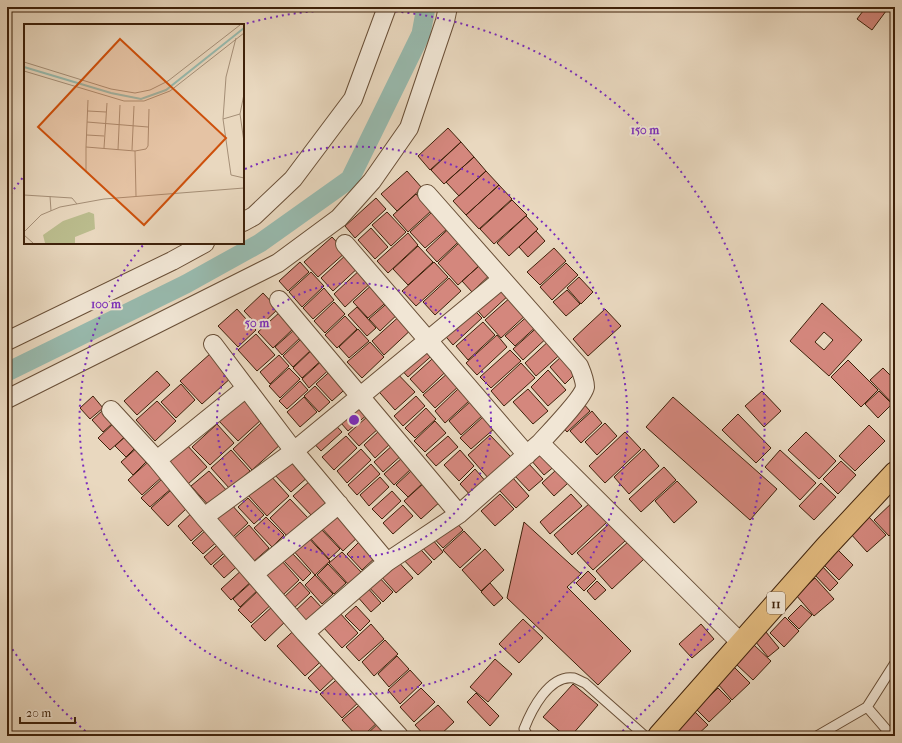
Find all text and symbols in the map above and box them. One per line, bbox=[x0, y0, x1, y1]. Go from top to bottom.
inset map bbox=[24, 24, 244, 244]
text: 150 m bbox=[631, 123, 660, 137]
text: 100 m bbox=[91, 297, 122, 311]
text: 50 m bbox=[245, 316, 270, 330]
centre of rings bbox=[347, 413, 361, 427]
road number: 11 bbox=[767, 592, 785, 614]
scale bar bbox=[20, 699, 75, 725]
text: 20 m bbox=[26, 706, 51, 720]

